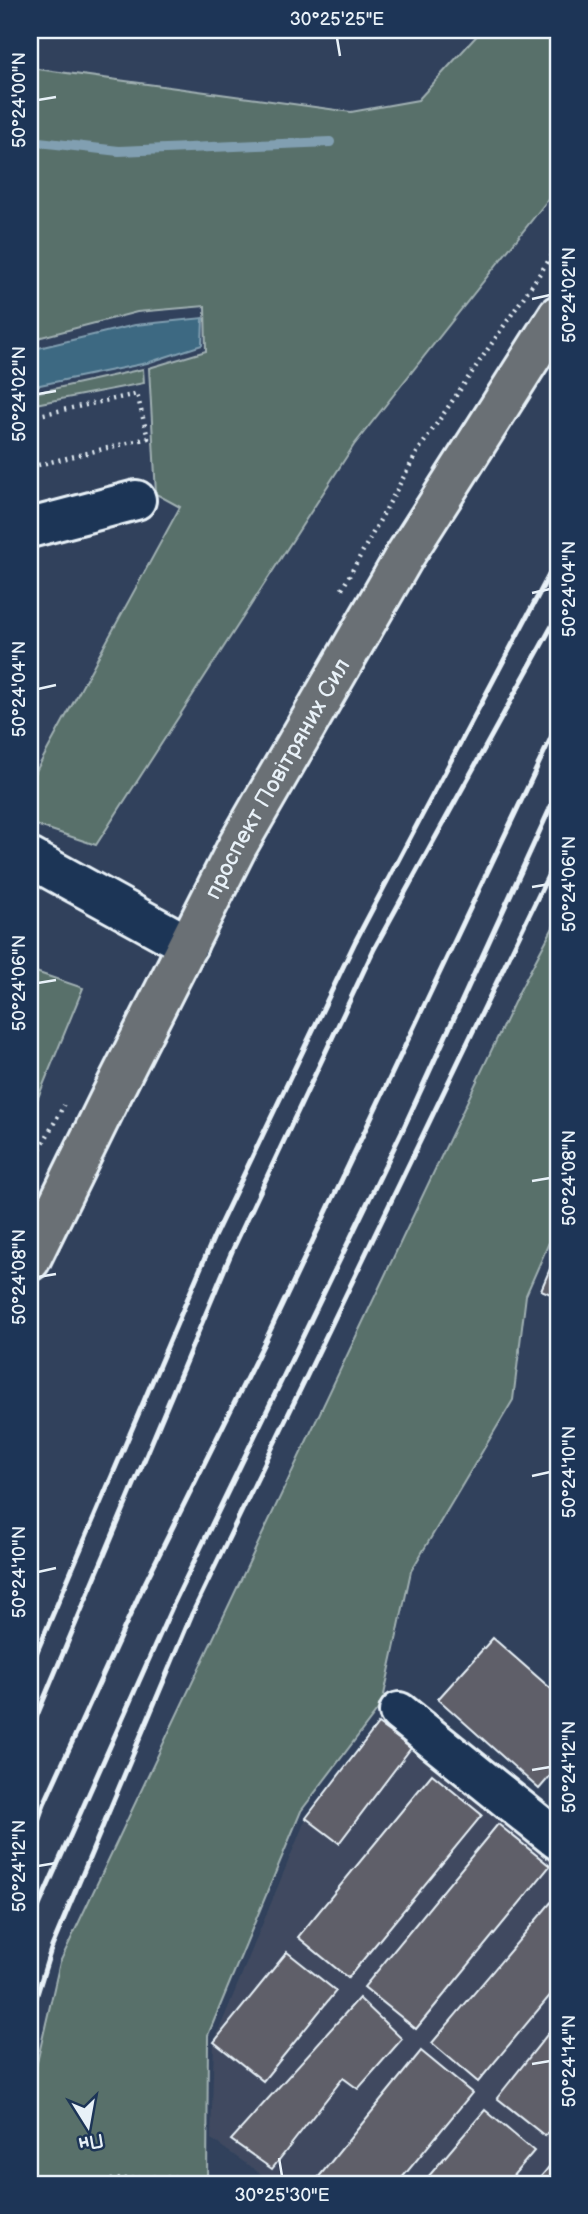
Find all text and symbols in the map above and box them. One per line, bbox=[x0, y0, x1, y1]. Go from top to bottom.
text: 30°25'25"E bbox=[290, 9, 384, 30]
text: 50°24'00"N bbox=[9, 52, 30, 148]
text: 50°24'02"N bbox=[559, 247, 580, 343]
text: 50°24'02"N bbox=[9, 346, 30, 442]
text: 50°24'04"N bbox=[559, 541, 580, 637]
text: 50°24'04"N bbox=[9, 641, 30, 737]
street label: проспект Повітряних Сил bbox=[199, 653, 357, 904]
text: 50°24'06"N bbox=[559, 836, 580, 932]
text: 50°24'06"N bbox=[9, 935, 30, 1031]
text: 50°24'08"N bbox=[559, 1130, 580, 1226]
text: 50°24'08"N bbox=[9, 1229, 30, 1325]
text: 50°24'10"N bbox=[559, 1426, 580, 1518]
text: 50°24'10"N bbox=[9, 1526, 30, 1618]
text: 50°24'12"N bbox=[559, 1721, 580, 1813]
text: 50°24'12"N bbox=[9, 1820, 30, 1912]
text: 50°24'14"N bbox=[559, 2015, 580, 2107]
north arrow bbox=[52, 2092, 122, 2162]
text: Пн bbox=[76, 2128, 106, 2155]
text: 30°25'30"E bbox=[234, 2185, 330, 2206]

